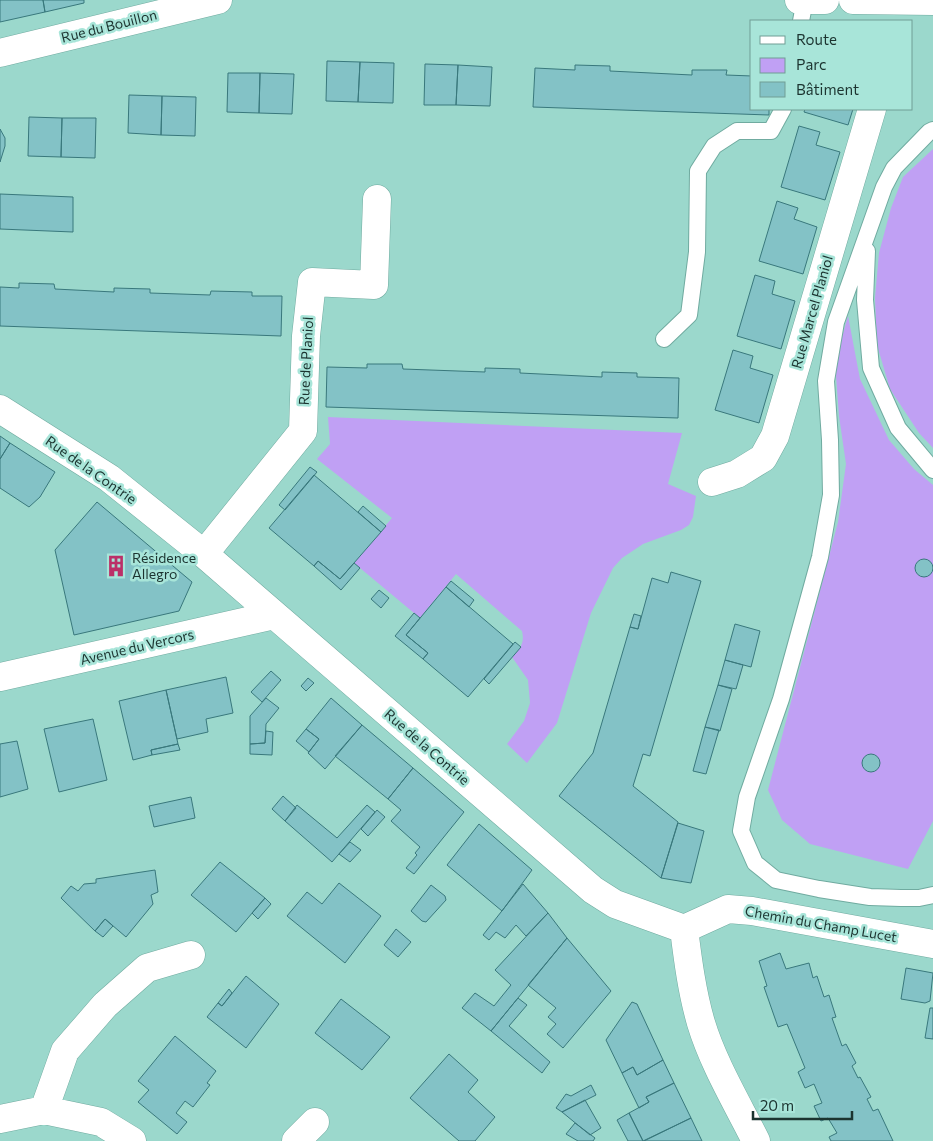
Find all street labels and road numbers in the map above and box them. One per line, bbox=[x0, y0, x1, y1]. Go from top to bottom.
street label: Rue du Bouillon bbox=[59, 5, 159, 46]
street label: Rue Marcel Planiol bbox=[787, 253, 836, 370]
street label: Rue de Planiol bbox=[295, 316, 316, 406]
street label: Rue de la Contrie bbox=[43, 432, 140, 507]
street label: Avenue du Vercors bbox=[78, 625, 195, 668]
street label: Rue de la Contrie bbox=[381, 705, 473, 788]
street label: Chemin du Champ Lucet bbox=[744, 902, 899, 945]

